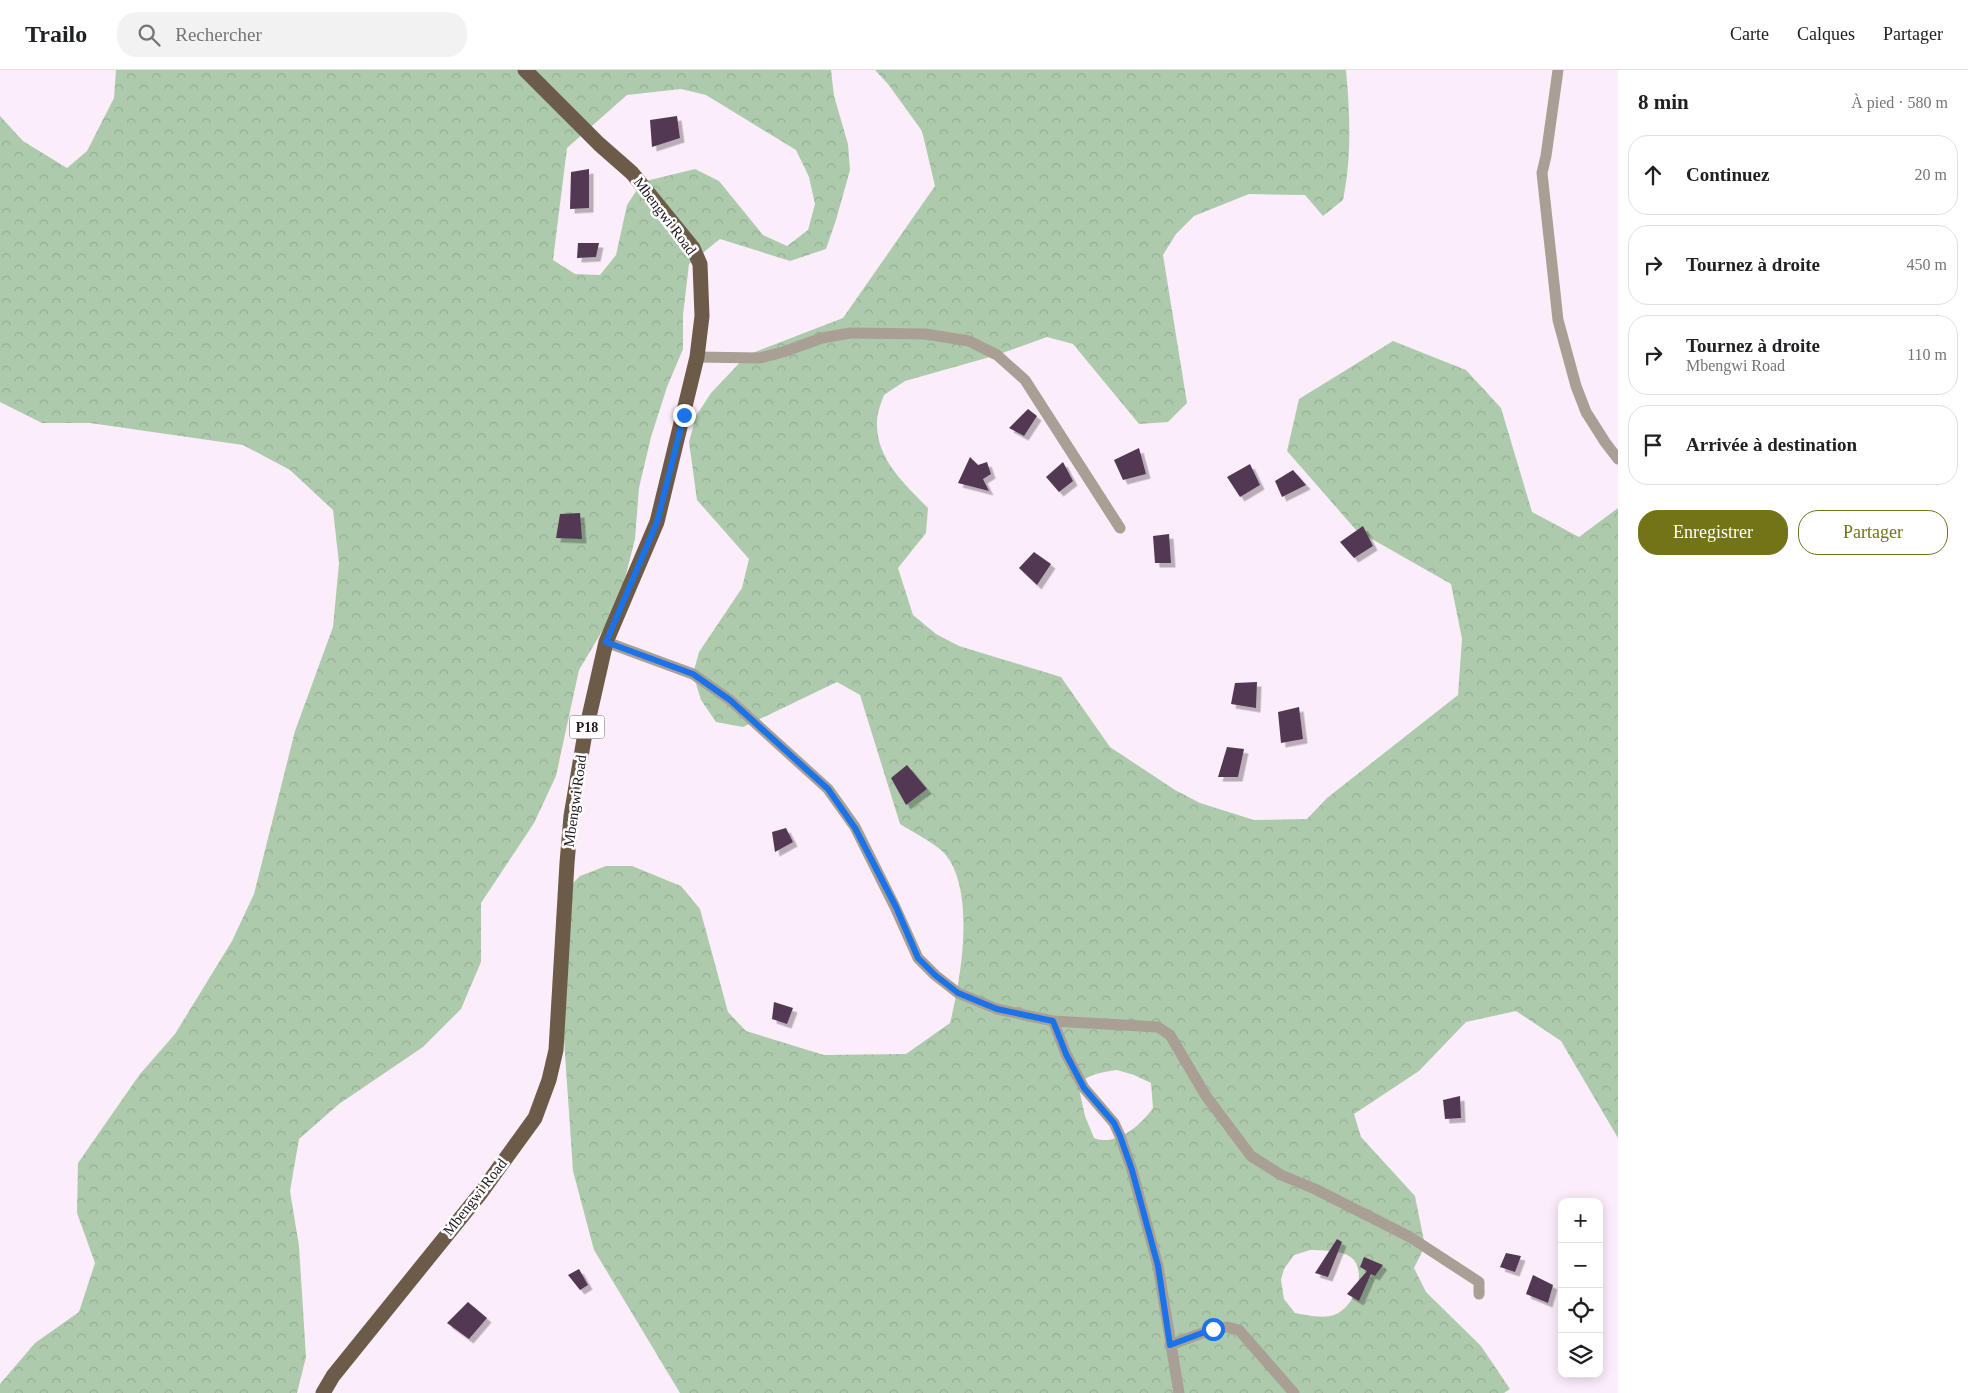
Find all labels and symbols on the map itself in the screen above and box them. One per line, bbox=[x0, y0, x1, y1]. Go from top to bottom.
street label: Mbengwi Road bbox=[631, 174, 700, 258]
route end bbox=[673, 404, 696, 427]
road number: P18 bbox=[570, 716, 604, 739]
street label: Mbengwi Road bbox=[561, 753, 589, 848]
street label: Mbengwi Road bbox=[440, 1155, 510, 1239]
route start bbox=[1202, 1318, 1225, 1341]

